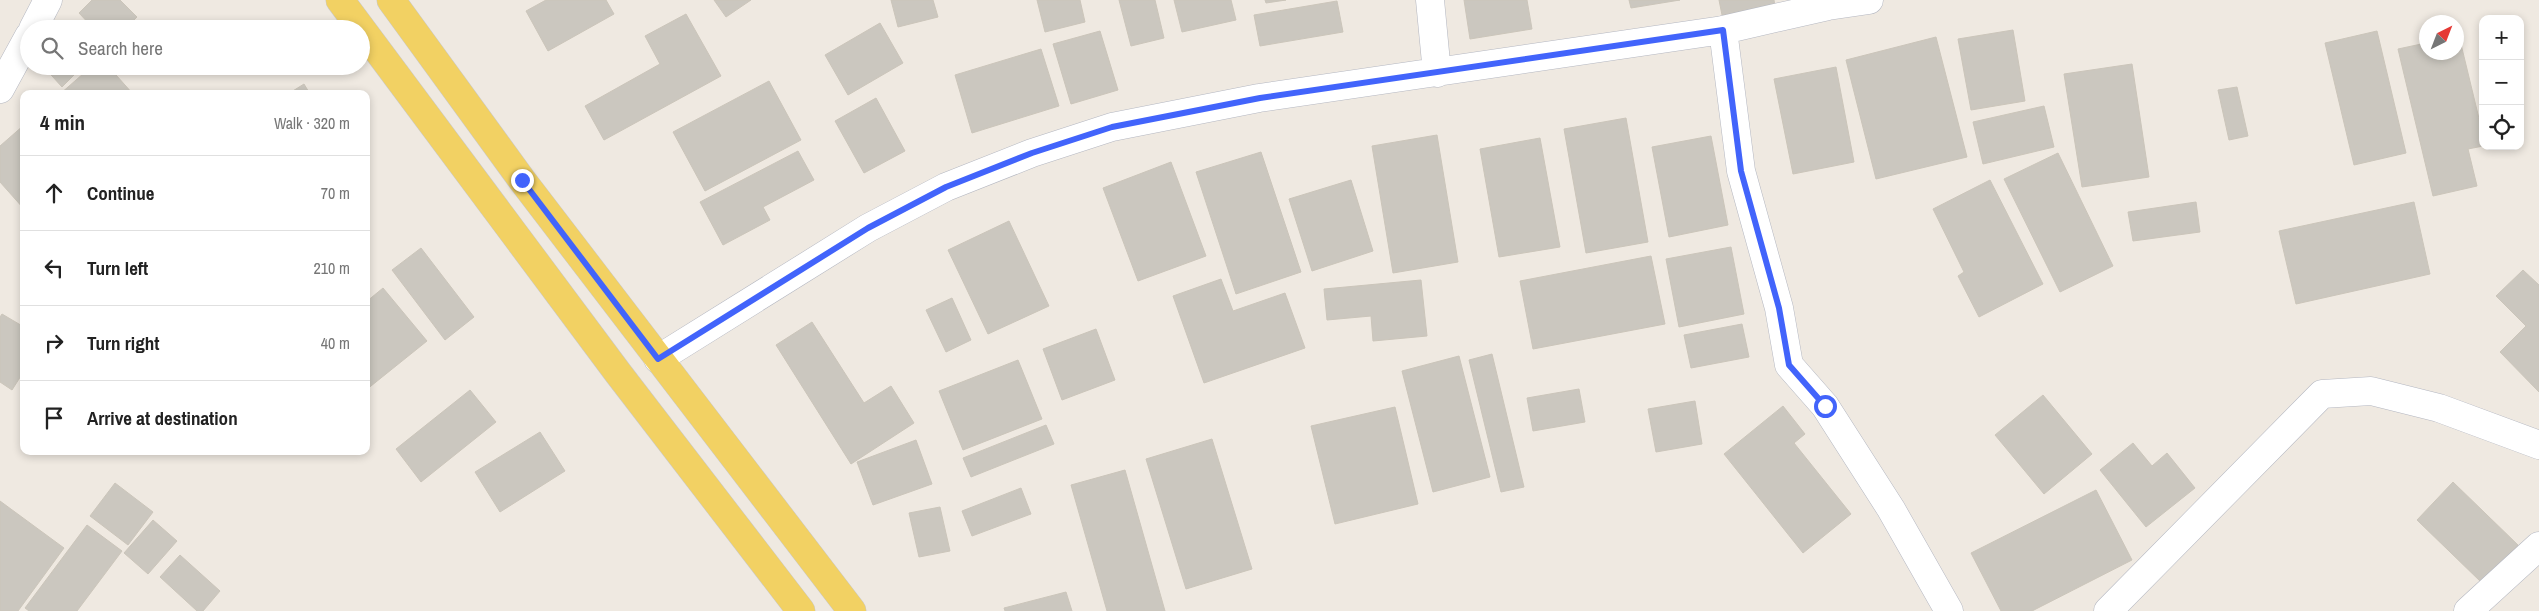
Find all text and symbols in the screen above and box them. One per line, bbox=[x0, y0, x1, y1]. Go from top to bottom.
north arrow bbox=[2419, 15, 2464, 60]
map controls bbox=[2479, 15, 2524, 150]
button: + bbox=[2479, 15, 2524, 60]
search box bbox=[20, 20, 370, 75]
icon: search bbox=[38, 34, 66, 62]
text: Search here bbox=[78, 35, 163, 61]
button: − bbox=[2479, 60, 2524, 105]
button: locate bbox=[2479, 105, 2524, 150]
text: 4 min bbox=[40, 108, 85, 137]
text: Walk · 320 m bbox=[274, 112, 350, 134]
route end bbox=[511, 169, 534, 192]
icon: ahead bbox=[40, 179, 68, 207]
text: Continue bbox=[87, 180, 155, 206]
text: 70 m bbox=[321, 182, 350, 204]
icon: left bbox=[40, 254, 68, 282]
text: Turn left bbox=[87, 255, 148, 281]
text: 210 m bbox=[314, 257, 350, 279]
icon: right bbox=[40, 329, 68, 357]
text: Turn right bbox=[87, 330, 159, 356]
text: 40 m bbox=[321, 332, 350, 354]
route start bbox=[1814, 395, 1837, 418]
icon: arrive bbox=[40, 404, 68, 432]
text: Arrive at destination bbox=[87, 405, 238, 431]

